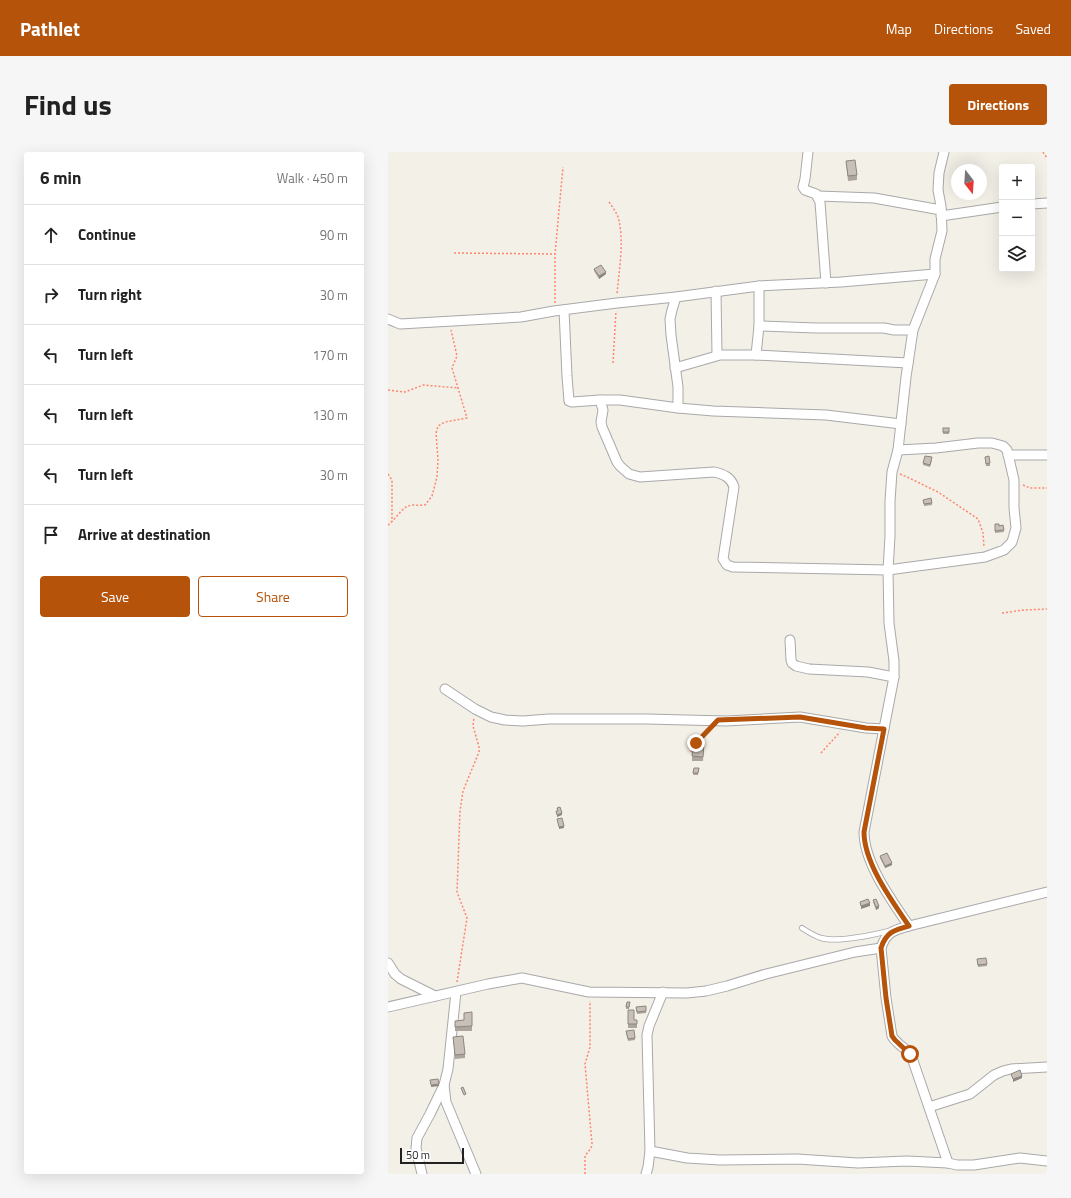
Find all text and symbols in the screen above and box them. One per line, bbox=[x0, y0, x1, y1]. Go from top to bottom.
text: Pathlet bbox=[20, 14, 80, 43]
text: Map bbox=[886, 18, 912, 39]
text: Directions bbox=[934, 18, 993, 39]
text: Saved bbox=[1015, 18, 1051, 39]
text: Find us bbox=[24, 83, 112, 126]
button: Directions bbox=[949, 84, 1047, 125]
north arrow bbox=[951, 164, 987, 200]
map controls bbox=[999, 164, 1035, 272]
button: + bbox=[999, 164, 1035, 200]
text: 6 min bbox=[40, 165, 81, 191]
text: Walk · 450 m bbox=[277, 168, 348, 188]
button: − bbox=[999, 200, 1035, 236]
text: Continue bbox=[78, 223, 136, 246]
icon: ahead bbox=[40, 224, 62, 246]
text: 90 m bbox=[320, 225, 348, 245]
button: layers bbox=[999, 236, 1035, 272]
text: Turn right bbox=[78, 283, 142, 306]
icon: right bbox=[40, 284, 62, 306]
text: 30 m bbox=[320, 285, 348, 305]
text: Turn left bbox=[78, 343, 133, 366]
icon: left bbox=[40, 344, 62, 366]
text: 170 m bbox=[312, 345, 348, 365]
text: Turn left bbox=[78, 403, 133, 426]
icon: left bbox=[40, 404, 62, 426]
text: 130 m bbox=[312, 405, 348, 425]
text: Turn left bbox=[78, 463, 133, 486]
icon: left bbox=[40, 464, 62, 486]
text: 30 m bbox=[320, 465, 348, 485]
text: Arrive at destination bbox=[78, 523, 211, 546]
icon: arrive bbox=[40, 524, 62, 546]
button: Save bbox=[40, 576, 190, 617]
button: Share bbox=[198, 576, 348, 617]
route end bbox=[687, 734, 705, 752]
route start bbox=[901, 1045, 919, 1063]
scale bar bbox=[400, 1146, 464, 1165]
text: 50 m bbox=[406, 1147, 430, 1163]

